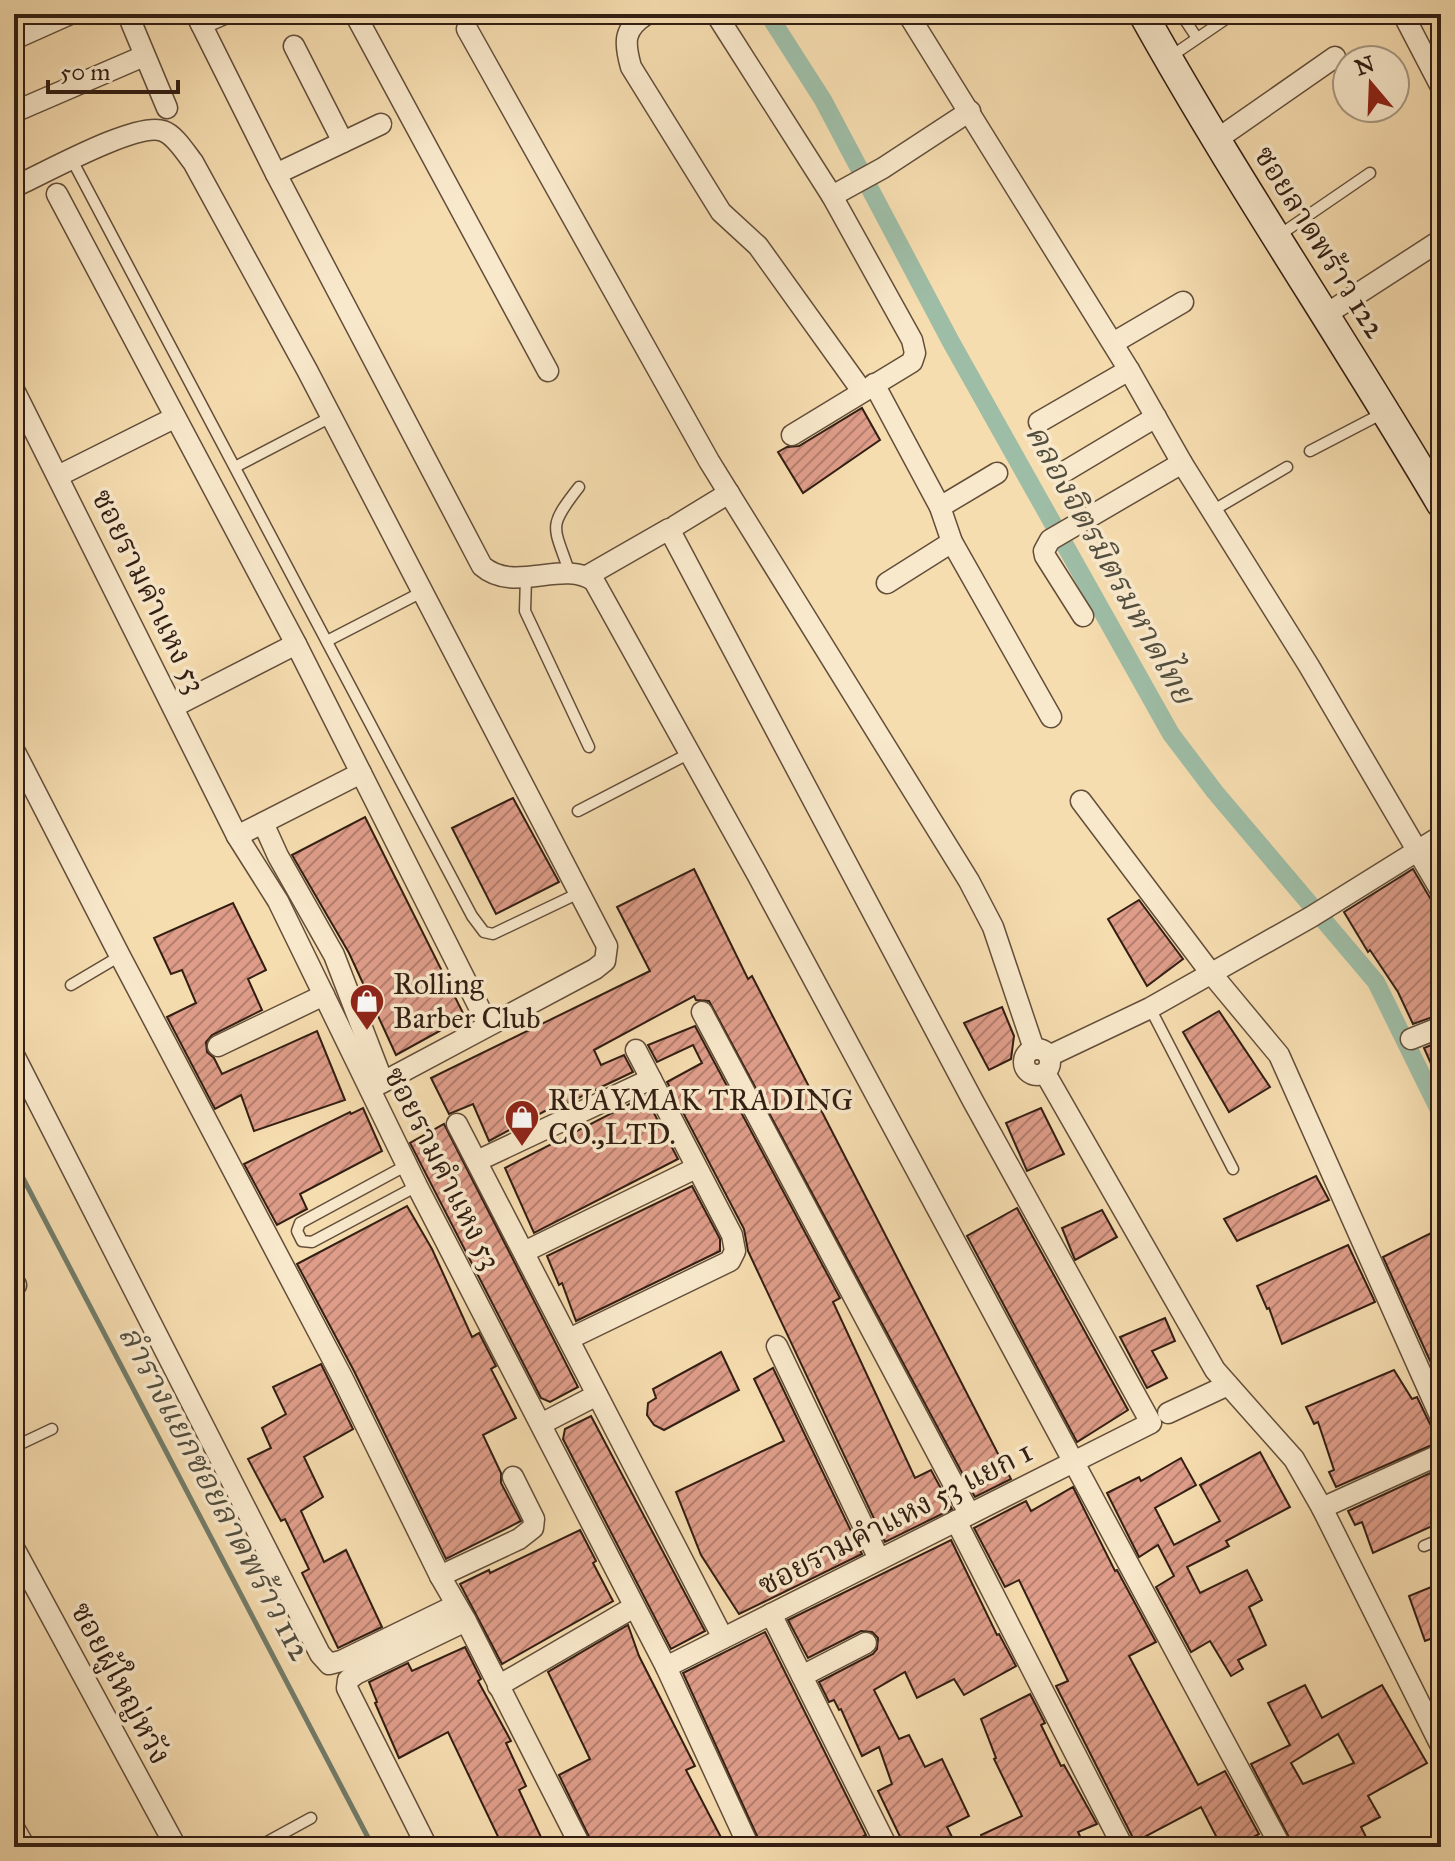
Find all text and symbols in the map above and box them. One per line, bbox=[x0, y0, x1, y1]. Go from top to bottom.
scale bar bbox=[48, 44, 178, 94]
north arrow bbox=[1331, 44, 1411, 124]
text: N bbox=[1351, 50, 1378, 81]
text: 50 m bbox=[60, 57, 110, 87]
street label: ซอยลาดพร้าว 122 bbox=[1246, 139, 1394, 345]
water label: คลองจิตรมิตรมหาดไทย bbox=[1017, 416, 1207, 712]
street label: ซอยรามคำแหง 53 bbox=[84, 483, 214, 699]
place label: Rolling Barber Club bbox=[393, 966, 540, 1036]
shop icon: Rolling Barber Club bbox=[348, 982, 386, 1032]
street label: ซอยรามคำแหง 53 bbox=[376, 1061, 510, 1275]
place label: RUAYMAK TRADING CO.,LTD. bbox=[548, 1082, 853, 1152]
shop icon: RUAYMAK TRADING CO.,LTD. bbox=[503, 1098, 541, 1148]
water label: ลำรางแยกซอยลาดพร้าว 112 bbox=[110, 1319, 320, 1668]
street label: ซอยรามคำแหง 53 แยก 1 bbox=[752, 1433, 1038, 1603]
street label: ซอยผู้ใหญ่หวัง bbox=[61, 1594, 181, 1771]

